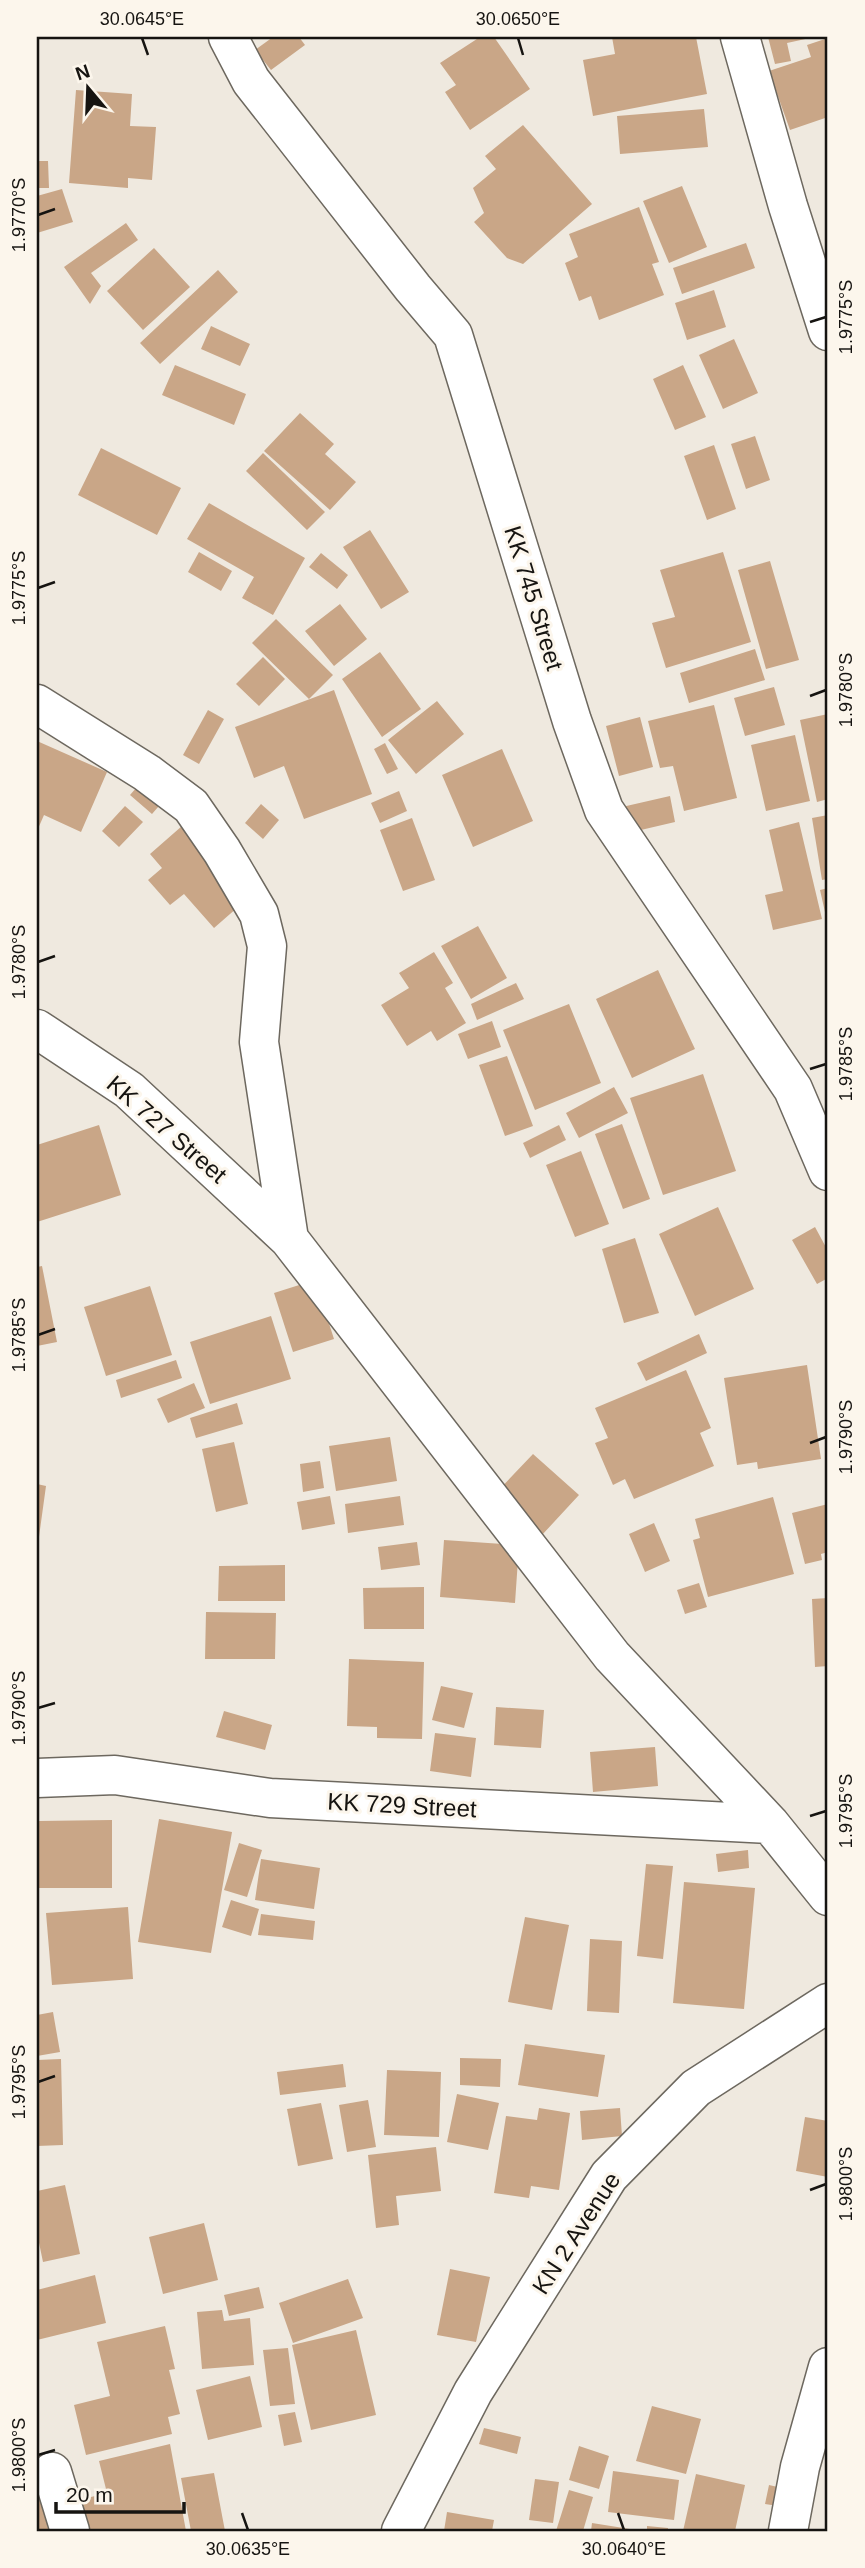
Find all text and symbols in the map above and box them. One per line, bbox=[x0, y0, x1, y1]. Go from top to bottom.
text: 30.0645°E bbox=[100, 9, 184, 29]
text: 30.0650°E bbox=[476, 9, 560, 29]
north arrow bbox=[52, 52, 122, 122]
text: N bbox=[73, 60, 93, 85]
text: 1.9770°S bbox=[9, 178, 29, 252]
text: 1.9775°S bbox=[836, 280, 856, 354]
street label: KK 745 Street bbox=[499, 523, 569, 674]
text: 1.9775°S bbox=[9, 551, 29, 625]
text: 1.9780°S bbox=[836, 653, 856, 727]
text: 1.9780°S bbox=[9, 925, 29, 999]
text: 1.9785°S bbox=[836, 1027, 856, 1101]
street label: KK 727 Street bbox=[102, 1070, 232, 1188]
text: 1.9785°S bbox=[9, 1298, 29, 1372]
text: 1.9790°S bbox=[836, 1400, 856, 1474]
text: 1.9790°S bbox=[9, 1671, 29, 1745]
text: 1.9795°S bbox=[836, 1774, 856, 1848]
street label: KK 729 Street bbox=[327, 1788, 478, 1822]
text: 1.9795°S bbox=[9, 2045, 29, 2119]
text: 1.9800°S bbox=[836, 2147, 856, 2221]
street label: KN 2 Avenue bbox=[527, 2167, 625, 2299]
text: 1.9800°S bbox=[9, 2418, 29, 2492]
scale bar bbox=[56, 2470, 184, 2514]
text: 20 m bbox=[66, 2483, 113, 2506]
text: 30.0635°E bbox=[206, 2539, 290, 2559]
text: 30.0640°E bbox=[582, 2539, 666, 2559]

